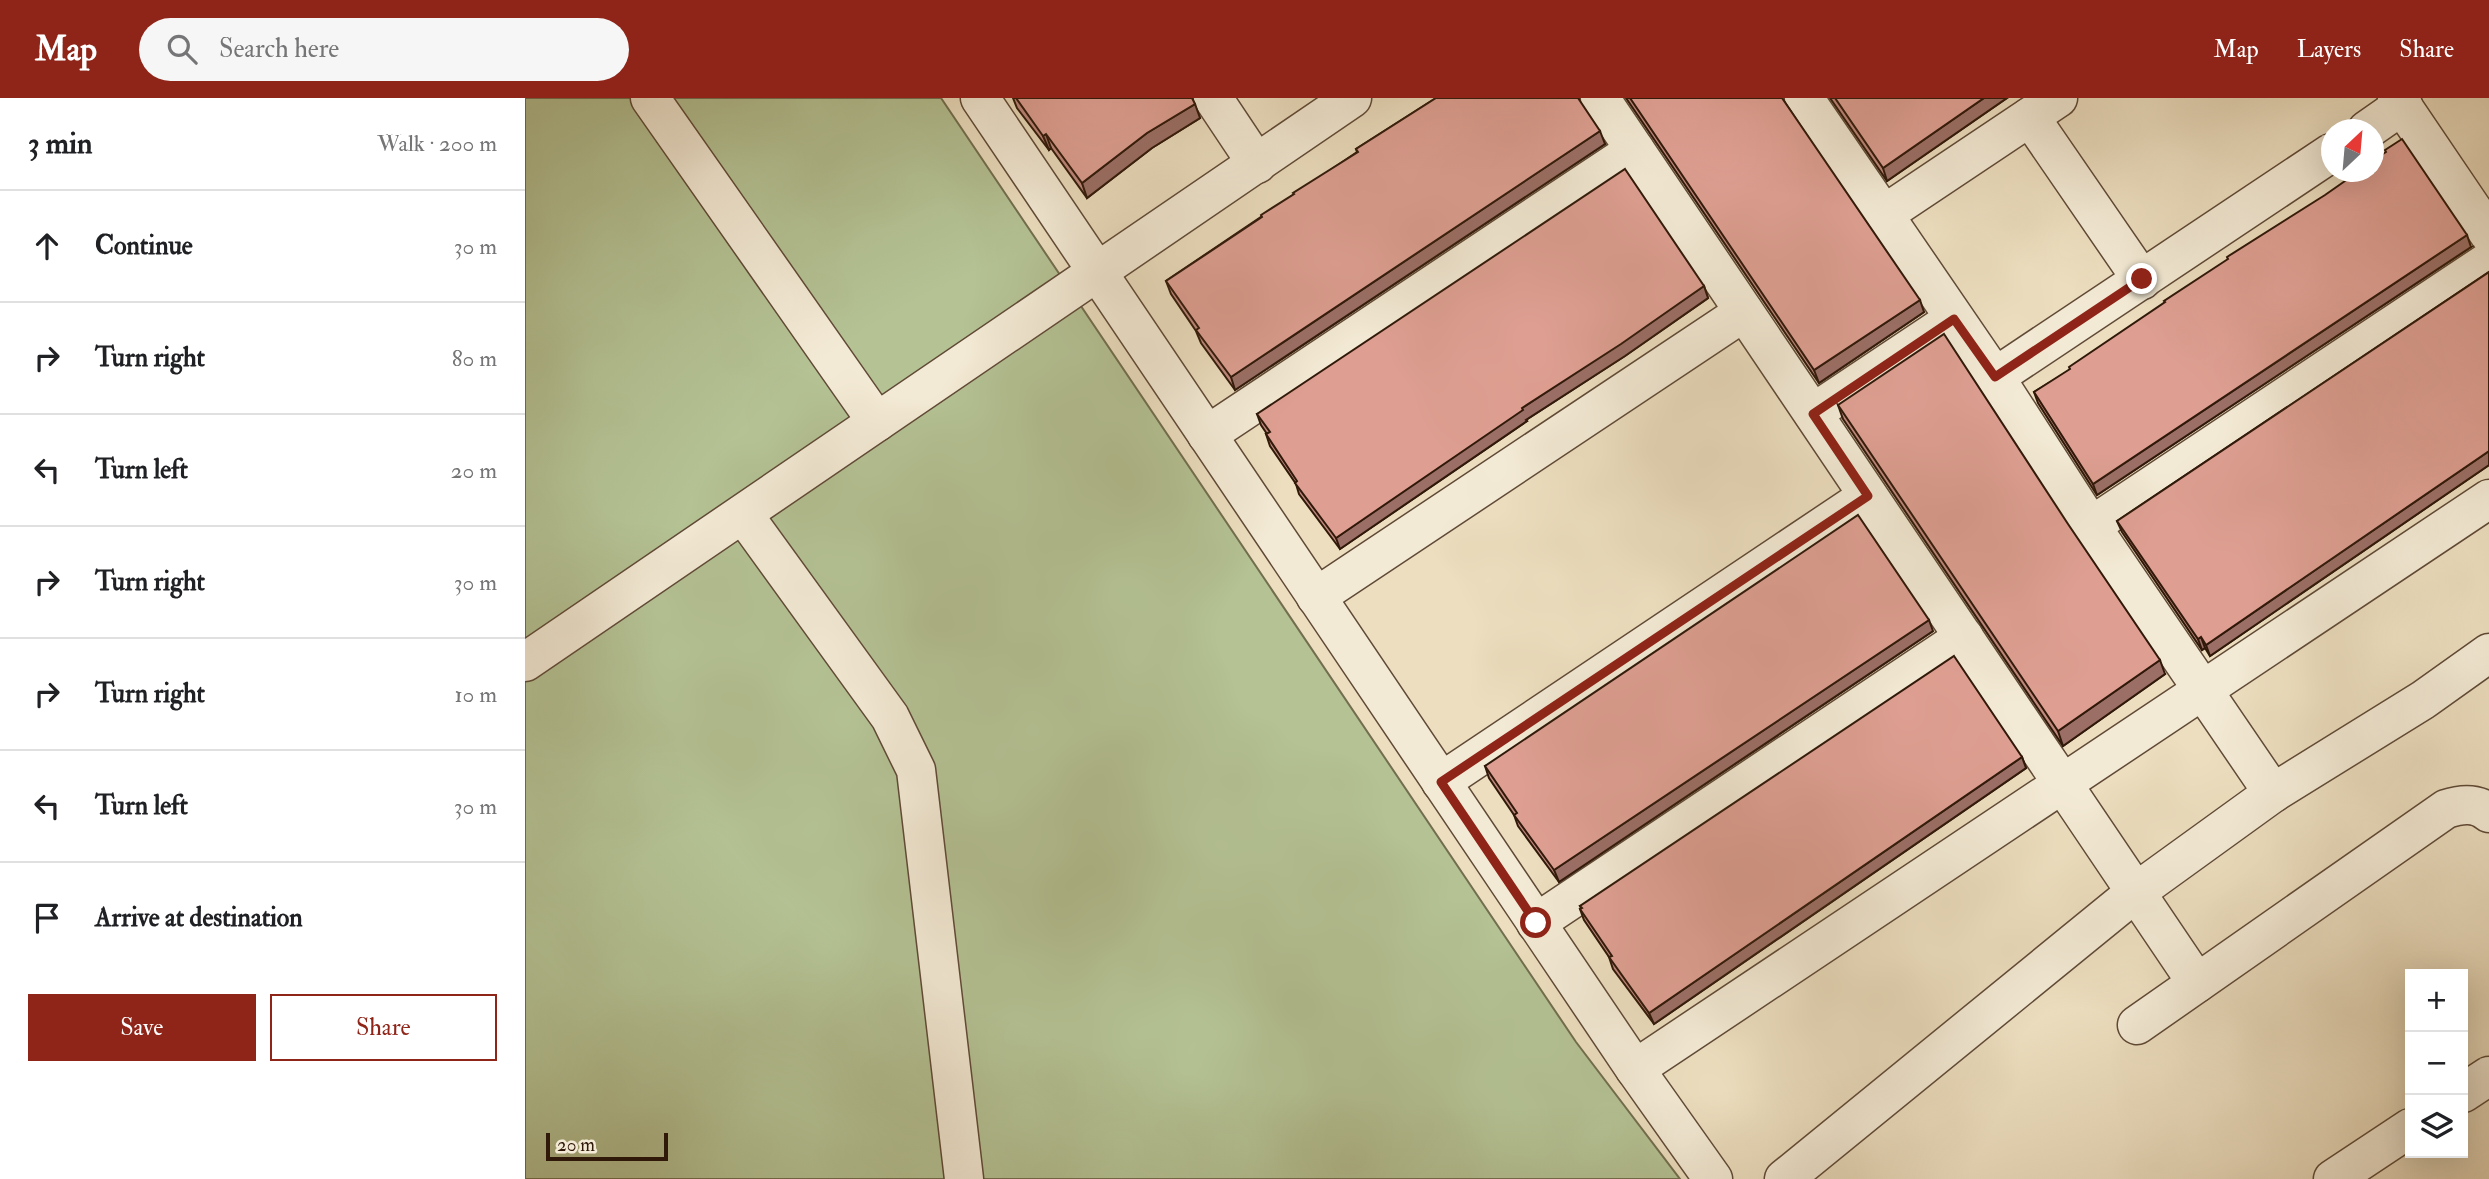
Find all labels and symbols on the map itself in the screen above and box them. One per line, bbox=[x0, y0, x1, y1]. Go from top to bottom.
north arrow bbox=[2321, 119, 2384, 182]
route end bbox=[2126, 263, 2157, 294]
route start bbox=[1520, 907, 1551, 938]
scale bar bbox=[546, 1130, 669, 1162]

